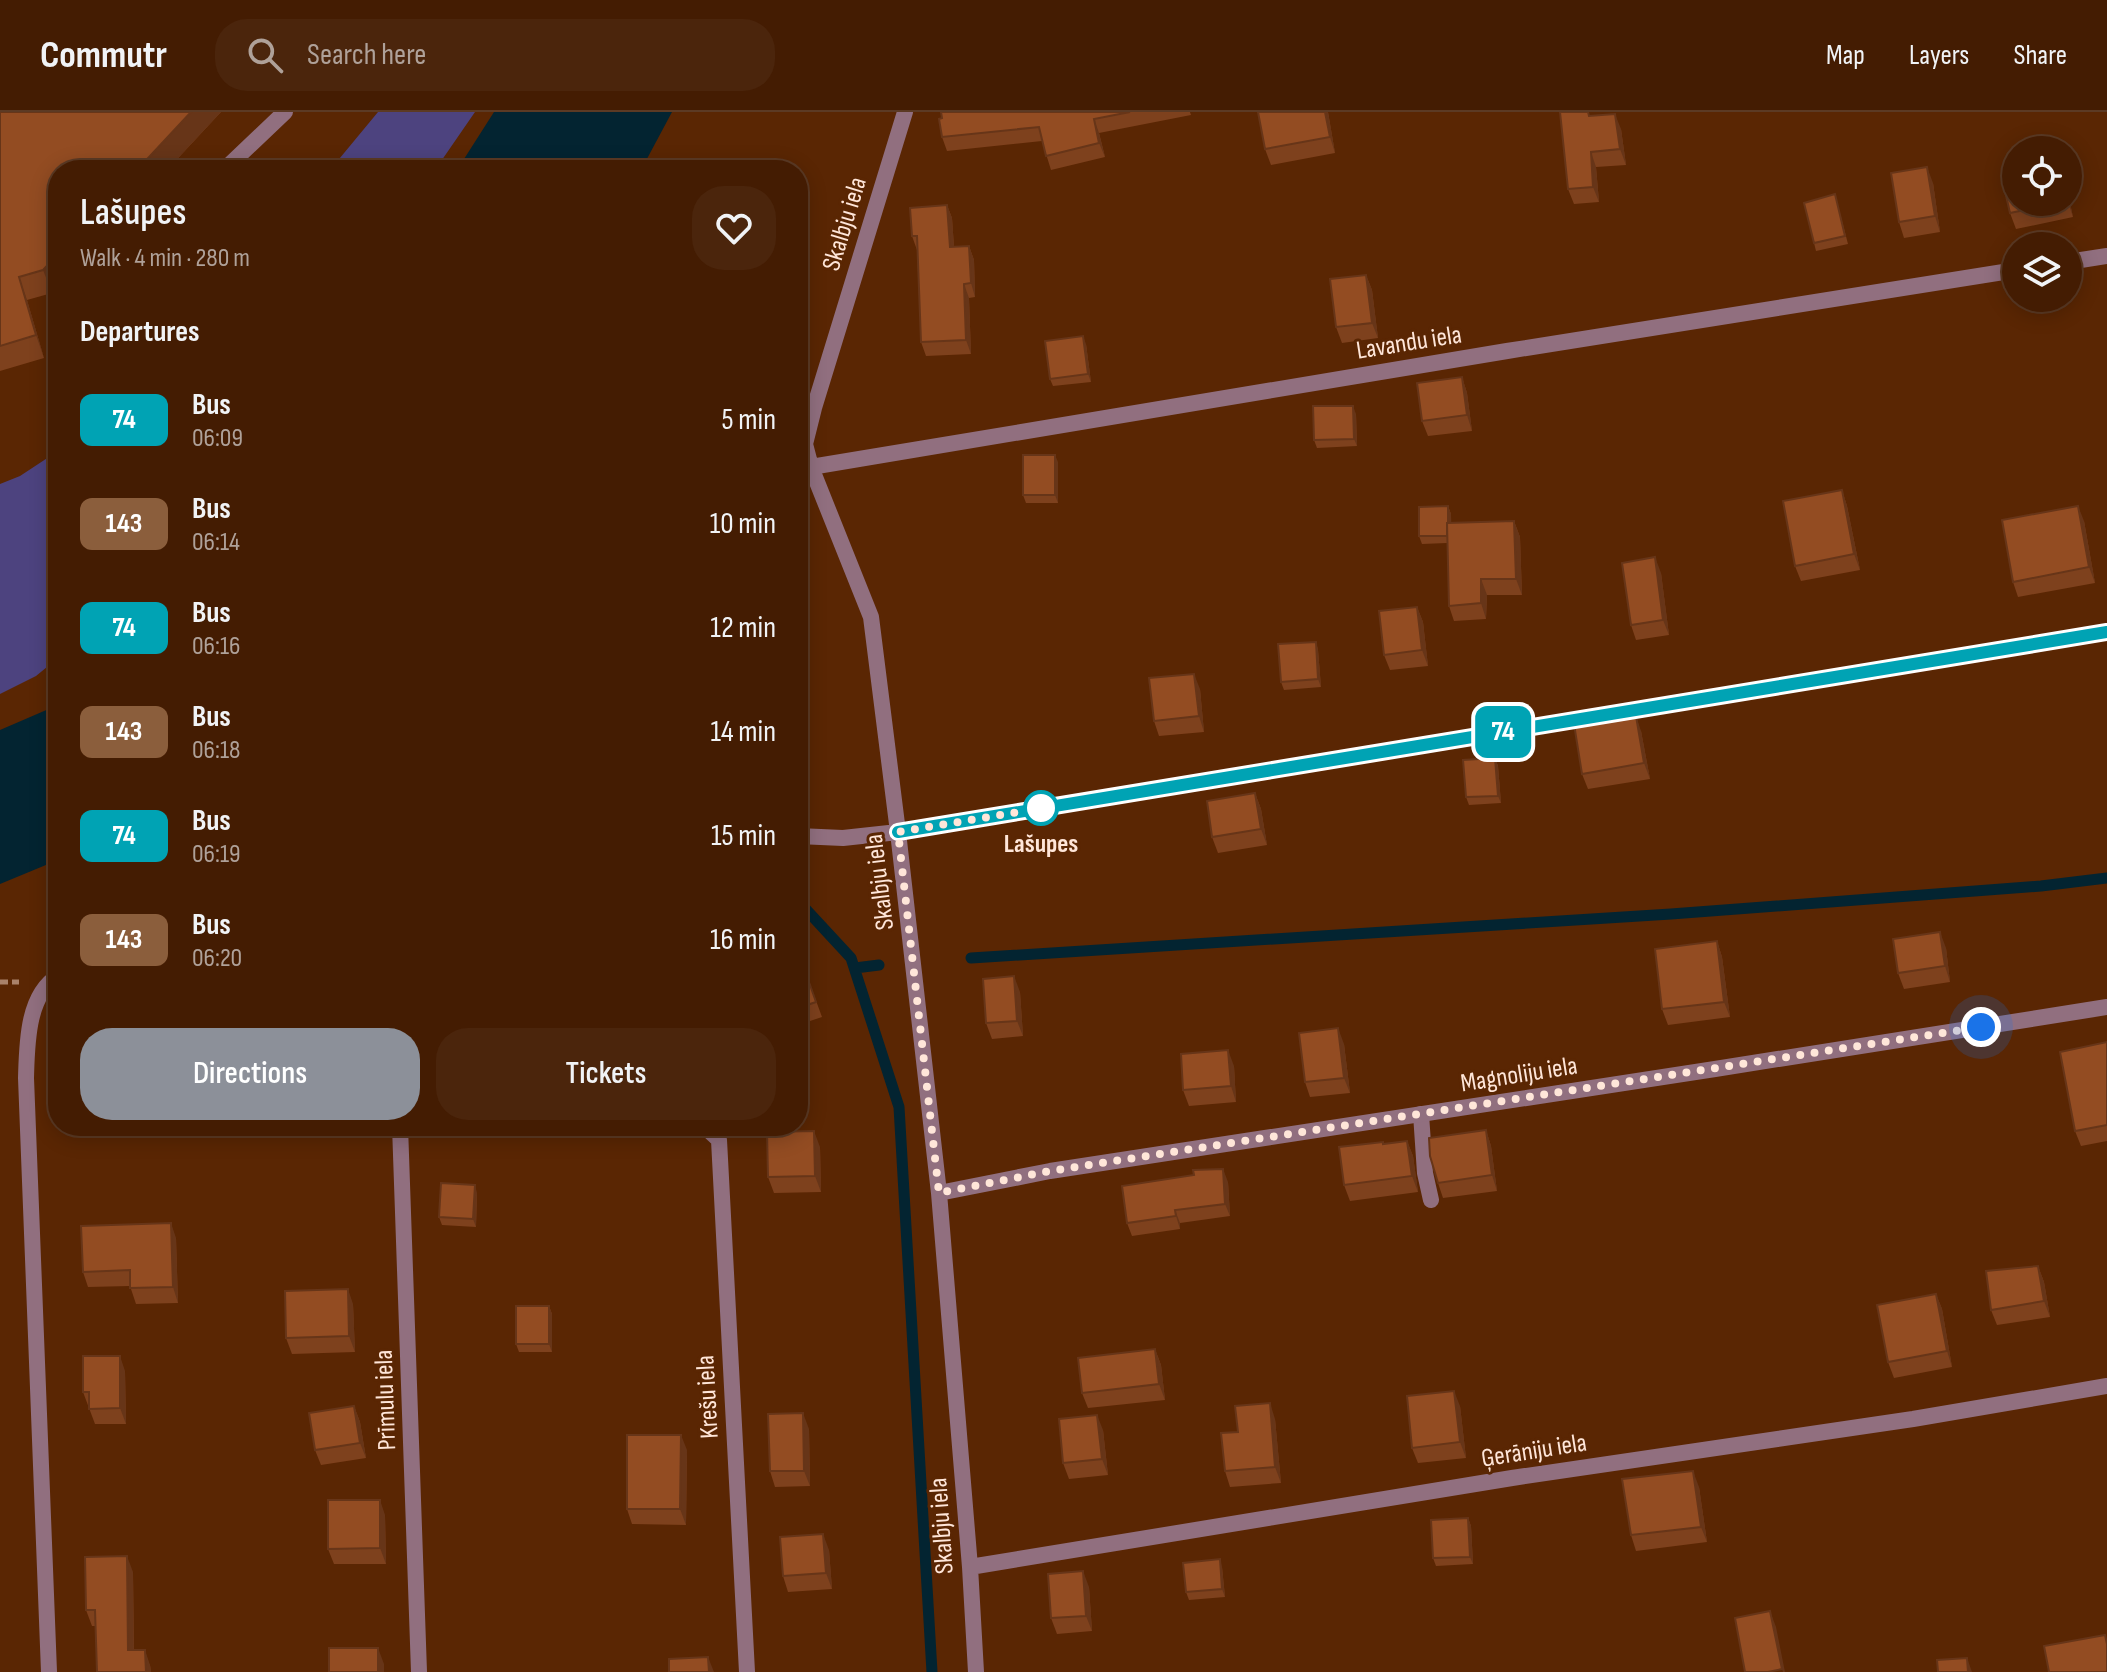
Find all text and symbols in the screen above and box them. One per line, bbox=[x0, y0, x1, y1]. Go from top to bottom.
search box bbox=[215, 19, 775, 91]
text: Commutr bbox=[40, 33, 167, 78]
icon: search bbox=[243, 33, 287, 77]
text: Search here bbox=[307, 37, 426, 73]
text: Map bbox=[1826, 39, 1865, 72]
text: Layers bbox=[1909, 39, 1969, 72]
text: Share bbox=[2013, 39, 2067, 72]
map controls bbox=[2002, 136, 2082, 312]
button: locate bbox=[2002, 136, 2082, 216]
street label: Skalbju iela bbox=[816, 173, 874, 275]
button: heart bbox=[692, 186, 776, 270]
text: Lašupes bbox=[80, 190, 187, 235]
button: layers bbox=[2002, 232, 2082, 312]
text: Walk · 4 min · 280 m bbox=[80, 243, 250, 274]
text: Departures bbox=[80, 314, 200, 350]
street label: Lavandu iela bbox=[1354, 319, 1464, 367]
text: Bus bbox=[192, 387, 231, 423]
text: 5 min bbox=[722, 402, 776, 438]
text: 74 bbox=[112, 403, 136, 436]
text: 06:09 bbox=[192, 423, 243, 454]
text: Bus bbox=[192, 491, 231, 527]
text: 10 min bbox=[710, 506, 776, 542]
text: 143 bbox=[106, 507, 142, 540]
text: 06:14 bbox=[192, 527, 240, 558]
text: Bus bbox=[192, 595, 231, 631]
text: 12 min bbox=[710, 610, 776, 646]
text: 74 bbox=[112, 611, 136, 644]
text: 06:16 bbox=[192, 631, 240, 662]
text: Bus bbox=[192, 699, 231, 735]
line badge: 74 bbox=[1467, 706, 1539, 758]
text: 14 min bbox=[711, 714, 776, 750]
text: 143 bbox=[106, 715, 142, 748]
text: 74 bbox=[1491, 715, 1515, 748]
text: 06:18 bbox=[192, 735, 240, 766]
marker: Lašupes bbox=[1024, 791, 1058, 825]
text: Bus bbox=[192, 803, 231, 839]
text: 15 min bbox=[711, 818, 776, 854]
text: 74 bbox=[112, 819, 136, 852]
place label: Lašupes bbox=[1004, 829, 1078, 860]
street label: Skalbju iela bbox=[859, 832, 901, 932]
text: 06:19 bbox=[192, 839, 241, 870]
text: Bus bbox=[192, 907, 231, 943]
text: 16 min bbox=[710, 922, 776, 958]
text: 143 bbox=[106, 923, 142, 956]
text: 06:20 bbox=[192, 943, 242, 974]
your location bbox=[1961, 1007, 2001, 1047]
button: Directions bbox=[80, 1028, 420, 1120]
button: Tickets bbox=[436, 1028, 776, 1120]
street label: Magnoliju iela bbox=[1458, 1050, 1580, 1100]
street label: Prīmulu iela bbox=[369, 1349, 403, 1451]
street label: Krešu iela bbox=[690, 1354, 726, 1440]
street label: Ģerāniju iela bbox=[1479, 1427, 1589, 1475]
street label: Skalbju iela bbox=[923, 1477, 961, 1575]

